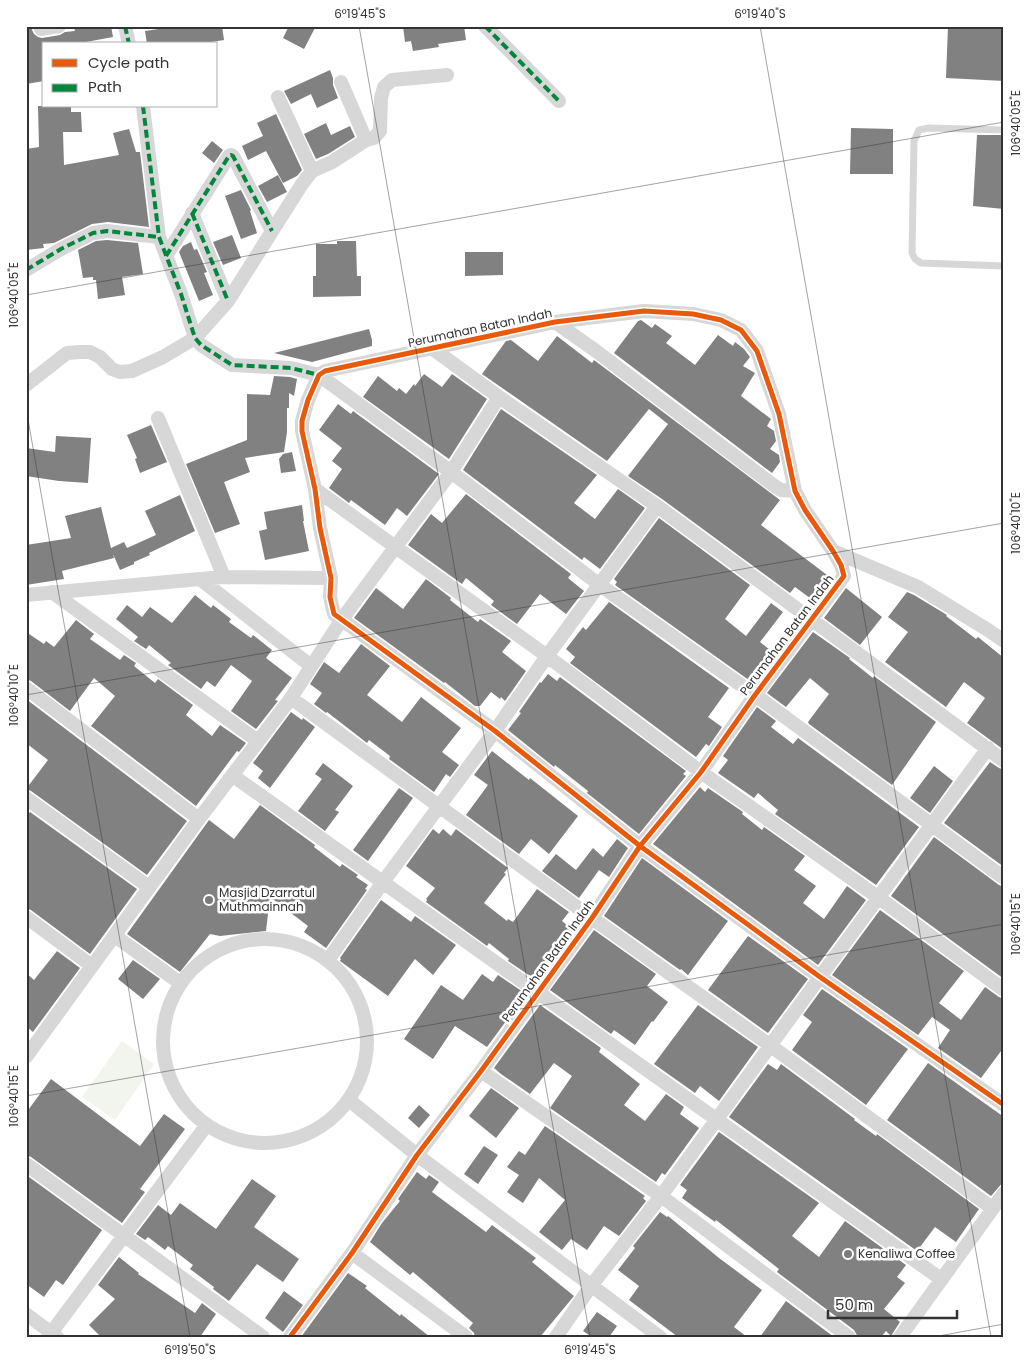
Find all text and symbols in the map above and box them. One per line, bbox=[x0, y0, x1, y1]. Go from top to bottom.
text: 6°19'45"S bbox=[334, 5, 386, 22]
text: 6°19'40"S bbox=[734, 5, 786, 22]
legend bbox=[42, 42, 218, 108]
text: Cycle path bbox=[88, 52, 169, 73]
text: Path bbox=[88, 76, 122, 97]
text: 106°40'05"E bbox=[1007, 90, 1024, 156]
text: 106°40'05"E bbox=[5, 262, 22, 328]
street label: Perumahan Batan Indah bbox=[406, 304, 554, 351]
text: 106°40'10"E bbox=[1007, 492, 1024, 554]
street label: Perumahan Batan Indah bbox=[736, 571, 838, 699]
text: 106°40'10"E bbox=[5, 664, 22, 726]
place label: Masjid Dzarratul Muthmainnah bbox=[219, 884, 315, 915]
text: 106°40'15"E bbox=[1007, 893, 1024, 955]
marker: Masjid Dzarratul Muthmainnah bbox=[203, 894, 215, 906]
street label: Perumahan Batan Indah bbox=[497, 896, 598, 1025]
text: 106°40'15"E bbox=[5, 1065, 22, 1127]
place label: Kenaliwa Coffee bbox=[858, 1245, 955, 1262]
marker: Kenaliwa Coffee bbox=[842, 1248, 854, 1260]
scale bar bbox=[828, 1288, 956, 1320]
text: 50 m bbox=[835, 1294, 873, 1315]
text: 6°19'50"S bbox=[164, 1341, 216, 1358]
text: 6°19'45"S bbox=[564, 1341, 616, 1358]

